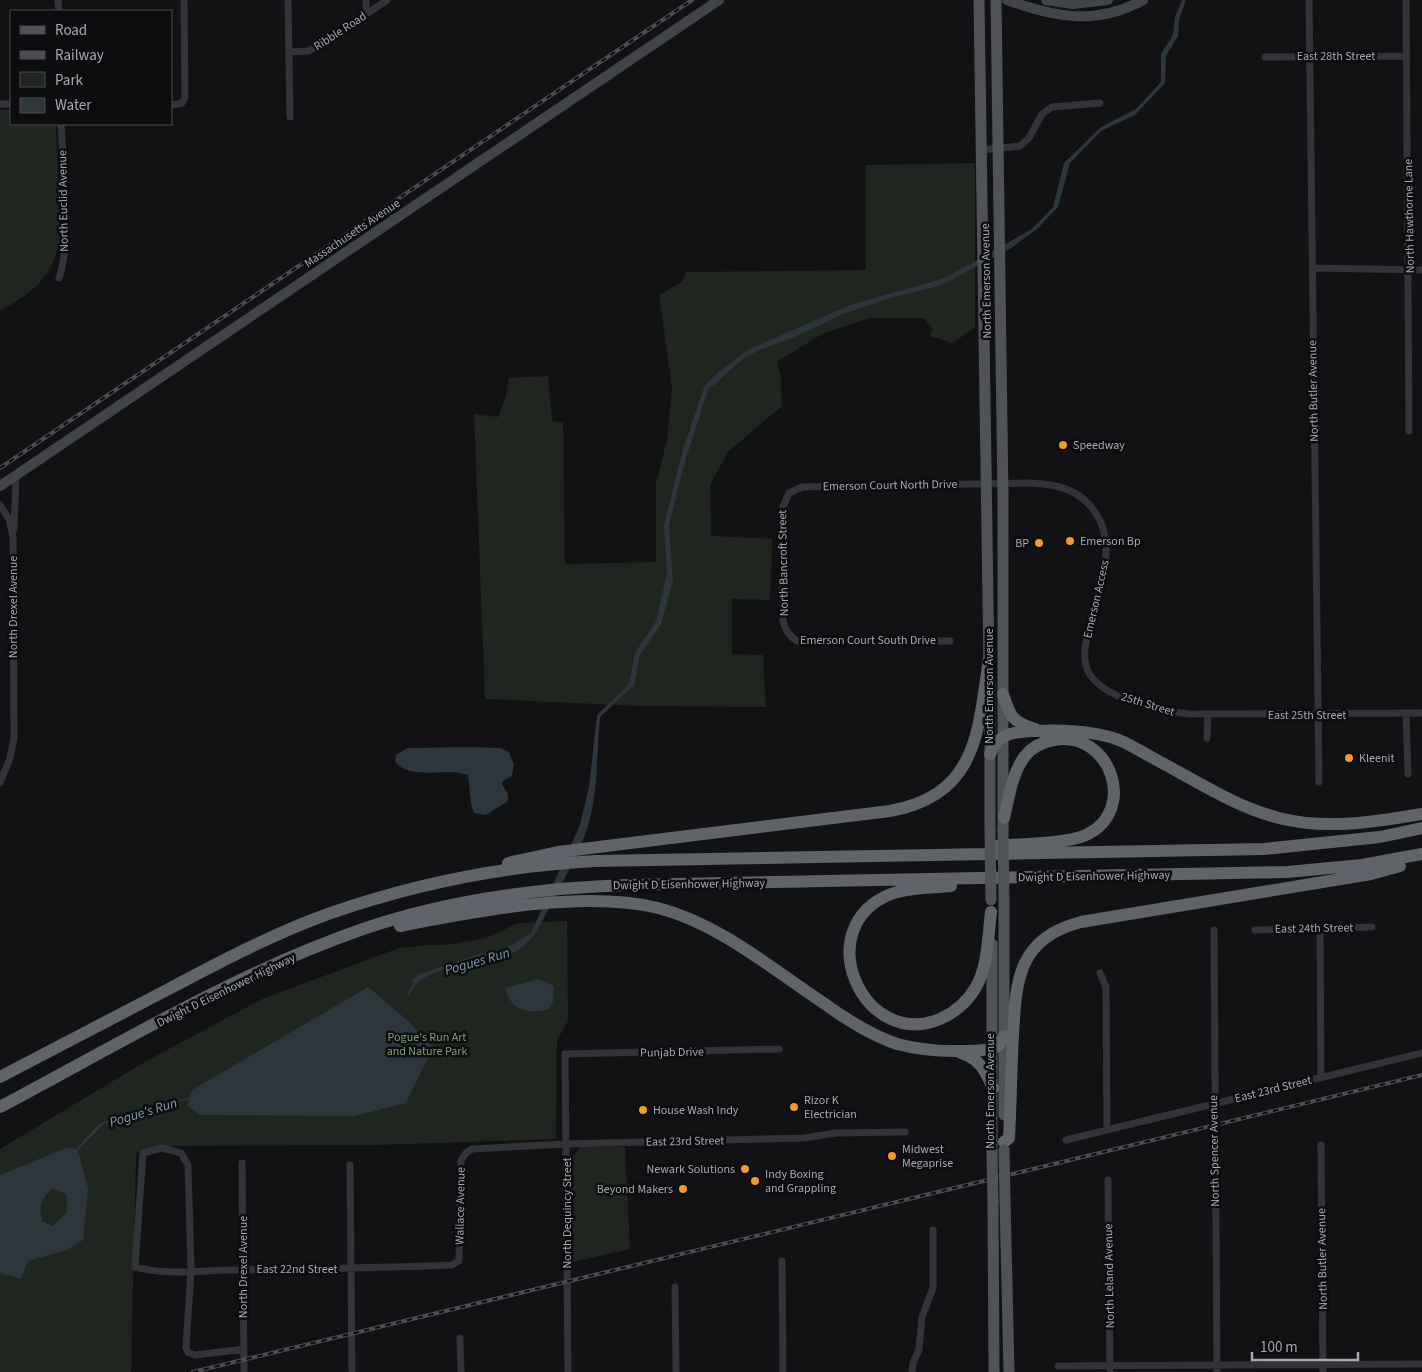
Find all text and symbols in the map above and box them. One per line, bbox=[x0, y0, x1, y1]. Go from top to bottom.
street label: Ribble Road bbox=[310, 8, 370, 55]
legend bbox=[10, 10, 172, 125]
text: Road bbox=[55, 20, 87, 41]
text: Railway bbox=[55, 45, 104, 66]
street label: East 28th Street bbox=[1297, 48, 1375, 65]
text: Park bbox=[55, 70, 84, 91]
text: Water bbox=[55, 95, 92, 116]
street label: North Euclid Avenue bbox=[54, 150, 73, 252]
street label: North Hawthorne Lane bbox=[1400, 159, 1419, 273]
street label: Massachusetts Avenue bbox=[301, 195, 404, 272]
street label: North Emerson Avenue bbox=[977, 223, 996, 339]
street label: North Butler Avenue bbox=[1304, 340, 1323, 442]
place label: Speedway bbox=[1073, 437, 1125, 454]
marker: Speedway bbox=[1057, 439, 1069, 451]
street label: Emerson Court North Drive bbox=[822, 476, 958, 495]
street label: North Bancroft Street bbox=[774, 510, 793, 616]
place label: Emerson Bp bbox=[1080, 533, 1141, 550]
place label: BP bbox=[1015, 535, 1029, 552]
marker: Emerson Bp bbox=[1064, 535, 1076, 547]
marker: BP bbox=[1033, 537, 1045, 549]
street label: North Drexel Avenue bbox=[5, 556, 22, 658]
street label: Emerson Access bbox=[1079, 558, 1114, 640]
street label: North Emerson Avenue bbox=[981, 628, 998, 744]
street label: Emerson Court South Drive bbox=[800, 632, 936, 649]
street label: 25th Street bbox=[1119, 688, 1177, 721]
street label: East 25th Street bbox=[1268, 707, 1346, 724]
place label: Kleenit bbox=[1359, 750, 1394, 767]
marker: Kleenit bbox=[1343, 752, 1355, 764]
street label: Dwight D Eisenhower Highway bbox=[1018, 867, 1171, 886]
street label: Dwight D Eisenhower Highway bbox=[613, 875, 766, 894]
street label: East 24th Street bbox=[1275, 919, 1353, 938]
water label: Pogues Run bbox=[442, 943, 512, 981]
street label: Dwight D Eisenhower Highway bbox=[154, 949, 299, 1031]
park label: Pogue's Run Art and Nature Park bbox=[387, 1029, 467, 1060]
street label: North Emerson Avenue bbox=[982, 1033, 999, 1149]
street label: Punjab Drive bbox=[640, 1043, 704, 1062]
street label: East 23rd Street bbox=[1233, 1072, 1313, 1107]
place label: Rizor K Electrician bbox=[804, 1092, 857, 1123]
water label: Pogue's Run bbox=[107, 1093, 180, 1133]
street label: North Spencer Avenue bbox=[1205, 1095, 1224, 1207]
marker: Rizor K Electrician bbox=[788, 1101, 800, 1113]
place label: House Wash Indy bbox=[653, 1102, 739, 1119]
marker: House Wash Indy bbox=[637, 1104, 649, 1116]
street label: East 23rd Street bbox=[646, 1132, 725, 1151]
place label: Midwest Megaprise bbox=[902, 1141, 953, 1172]
marker: Midwest Megaprise bbox=[886, 1150, 898, 1162]
street label: North Dequincy Street bbox=[559, 1157, 576, 1269]
place label: Newark Solutions bbox=[647, 1161, 735, 1178]
marker: Newark Solutions bbox=[739, 1163, 751, 1175]
place label: Indy Boxing and Grappling bbox=[765, 1166, 836, 1197]
street label: Wallace Avenue bbox=[451, 1167, 470, 1245]
marker: Indy Boxing and Grappling bbox=[749, 1175, 761, 1187]
place label: Beyond Makers bbox=[597, 1181, 673, 1198]
marker: Beyond Makers bbox=[677, 1183, 689, 1195]
street label: North Butler Avenue bbox=[1313, 1208, 1332, 1310]
street label: North Drexel Avenue bbox=[235, 1216, 252, 1318]
street label: North Leland Avenue bbox=[1100, 1223, 1119, 1329]
street label: East 22nd Street bbox=[256, 1261, 338, 1278]
scale bar bbox=[1252, 1330, 1358, 1362]
text: 100 m bbox=[1260, 1337, 1298, 1358]

